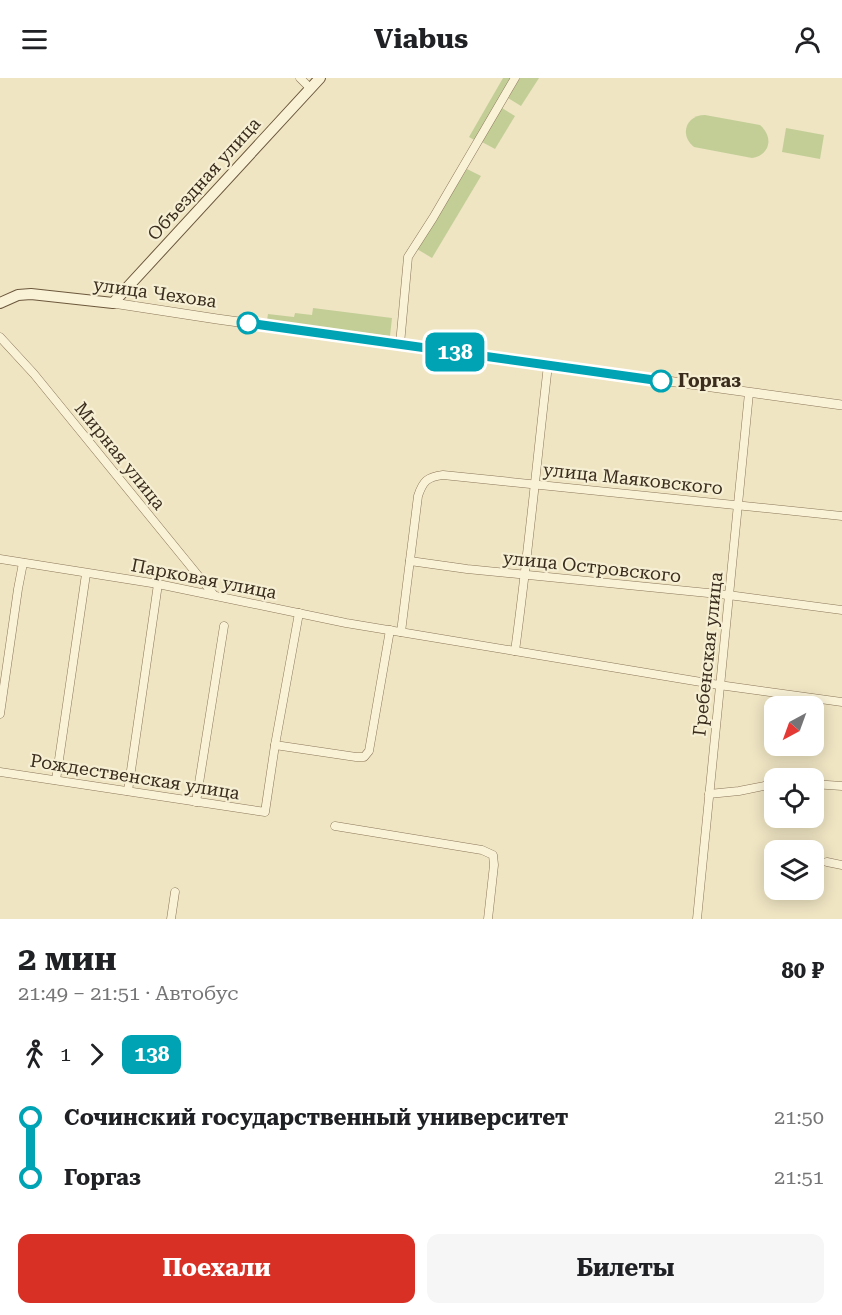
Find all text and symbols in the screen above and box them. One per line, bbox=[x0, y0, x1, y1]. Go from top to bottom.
icon: menu bbox=[18, 23, 51, 56]
text: Viabus bbox=[374, 23, 468, 55]
icon: person bbox=[791, 23, 824, 56]
street label: Объездная улица bbox=[143, 113, 265, 245]
street label: улица Чехова bbox=[92, 273, 218, 312]
unlabelled marker bbox=[237, 312, 259, 334]
line badge: 138 bbox=[420, 332, 490, 372]
text: 138 bbox=[437, 340, 473, 364]
marker: Горгаз bbox=[650, 370, 672, 392]
place label: Горгаз bbox=[678, 370, 741, 391]
street label: Мирная улица bbox=[71, 398, 170, 514]
street label: улица Маяковского bbox=[542, 459, 724, 498]
street label: улица Островского bbox=[502, 547, 682, 586]
street label: Парковая улица bbox=[130, 554, 279, 603]
street label: Гребенская улица bbox=[688, 571, 727, 737]
north arrow bbox=[764, 696, 824, 756]
map controls bbox=[764, 696, 824, 900]
street label: Рождественская улица bbox=[29, 750, 242, 803]
button: locate bbox=[764, 768, 824, 828]
button: layers bbox=[764, 840, 824, 900]
text: 2 мин bbox=[18, 939, 117, 978]
text: 80 ₽ bbox=[781, 958, 824, 983]
text: 21:49 – 21:51 · Автобус bbox=[18, 981, 238, 1005]
icon: walk bbox=[18, 1038, 51, 1071]
icon: forward bbox=[80, 1038, 113, 1071]
text: 1 bbox=[60, 1042, 71, 1066]
text: 138 bbox=[134, 1042, 169, 1066]
text: Сочинский государственный университет bbox=[64, 1105, 568, 1130]
text: 21:50 bbox=[774, 1105, 824, 1129]
text: Горгаз bbox=[64, 1165, 141, 1190]
text: 21:51 bbox=[774, 1165, 824, 1189]
button: Поехали bbox=[18, 1234, 415, 1303]
button: Билеты bbox=[427, 1234, 824, 1303]

